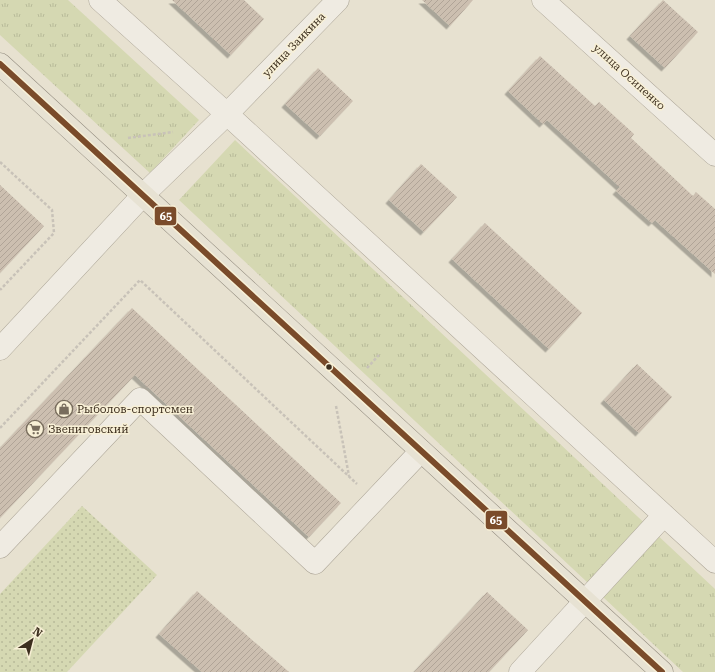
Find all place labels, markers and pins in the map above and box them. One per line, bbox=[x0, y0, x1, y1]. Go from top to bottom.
unlabelled marker bbox=[324, 362, 334, 372]
shop icon: Рыболов-спортсмен bbox=[54, 399, 74, 419]
place label: Рыболов-спортсмен bbox=[77, 403, 193, 416]
supermarket icon: Звениговский bbox=[25, 419, 45, 439]
place label: Звениговский bbox=[48, 423, 129, 436]

